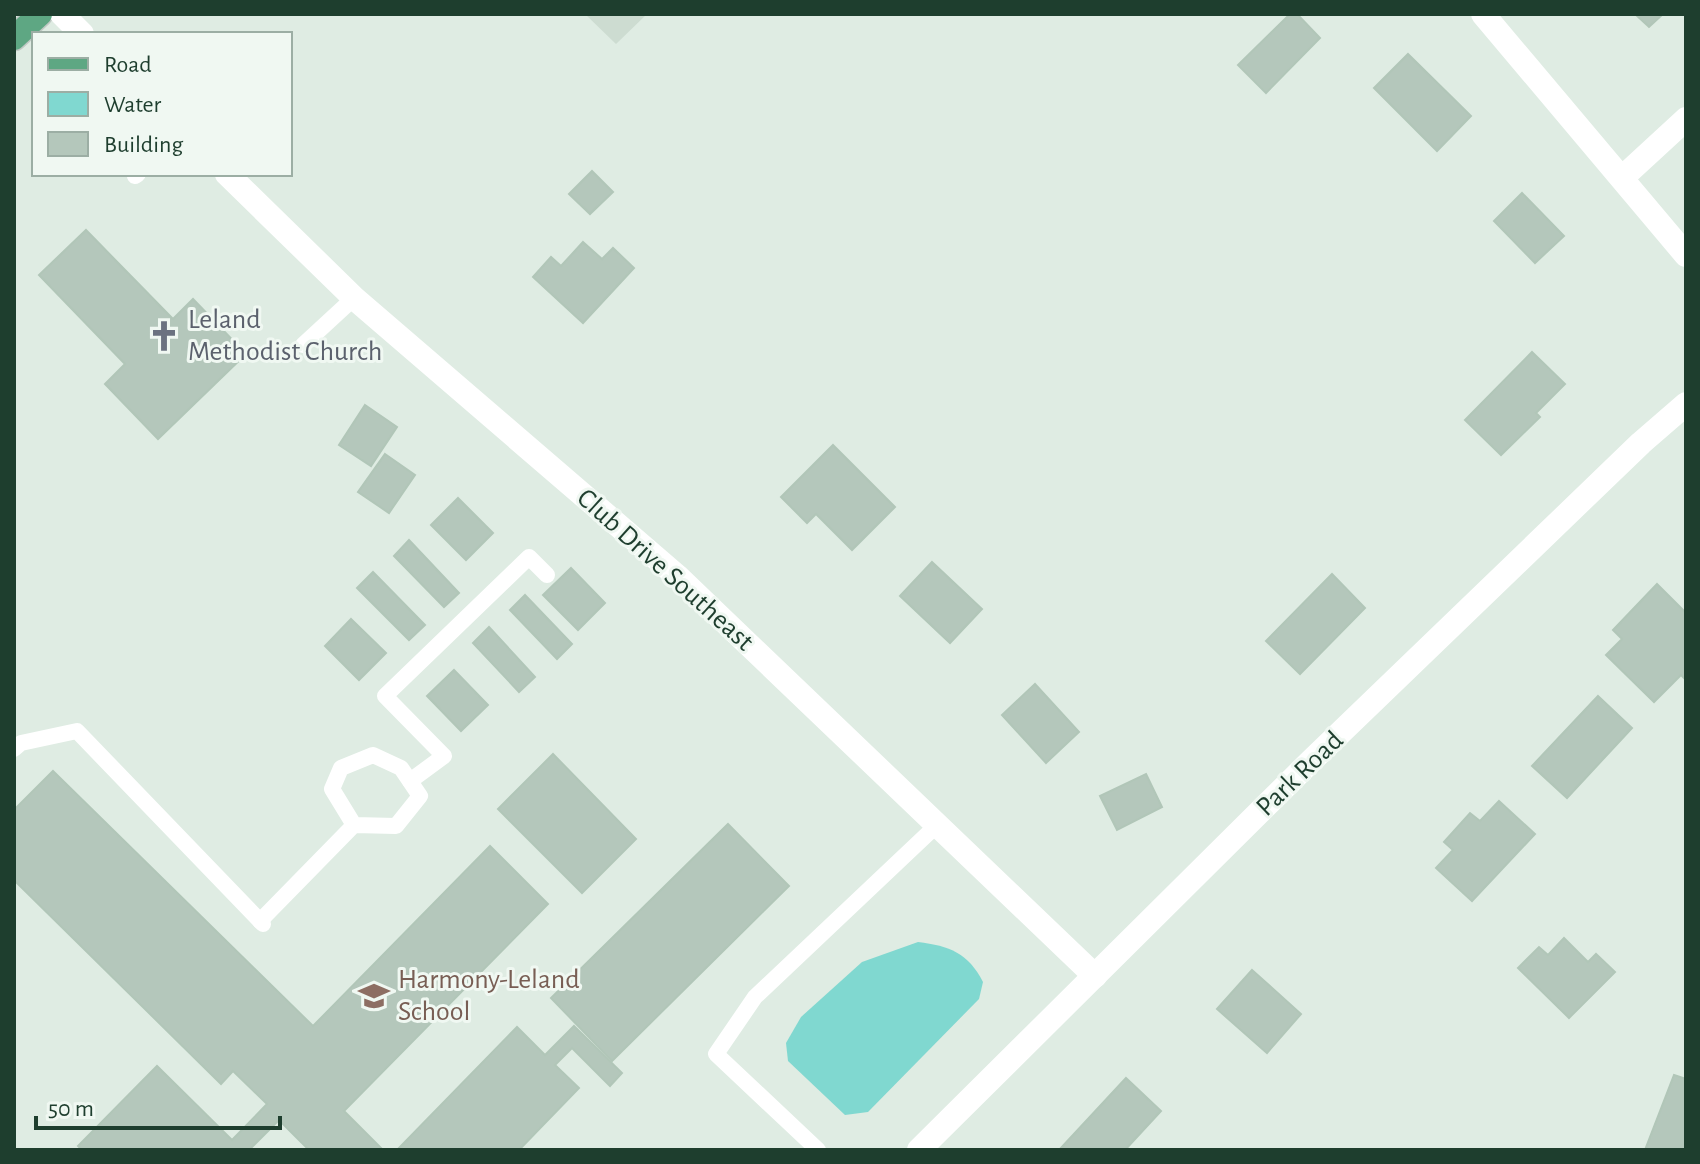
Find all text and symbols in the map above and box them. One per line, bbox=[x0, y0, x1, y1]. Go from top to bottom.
legend bbox=[32, 32, 292, 176]
text: Road bbox=[104, 53, 152, 77]
text: Water bbox=[104, 93, 162, 117]
text: Building bbox=[104, 133, 183, 157]
place label: Leland Methodist Church bbox=[188, 306, 382, 366]
church icon: Leland Methodist Church bbox=[147, 319, 181, 353]
street label: Club Drive Southeast bbox=[571, 484, 759, 656]
street label: Park Road bbox=[1251, 726, 1349, 822]
place label: Harmony-Leland School bbox=[398, 966, 580, 1026]
school or university icon: Harmony-Leland School bbox=[357, 979, 391, 1013]
scale bar bbox=[36, 1080, 280, 1130]
text: 50 m bbox=[48, 1097, 94, 1121]

